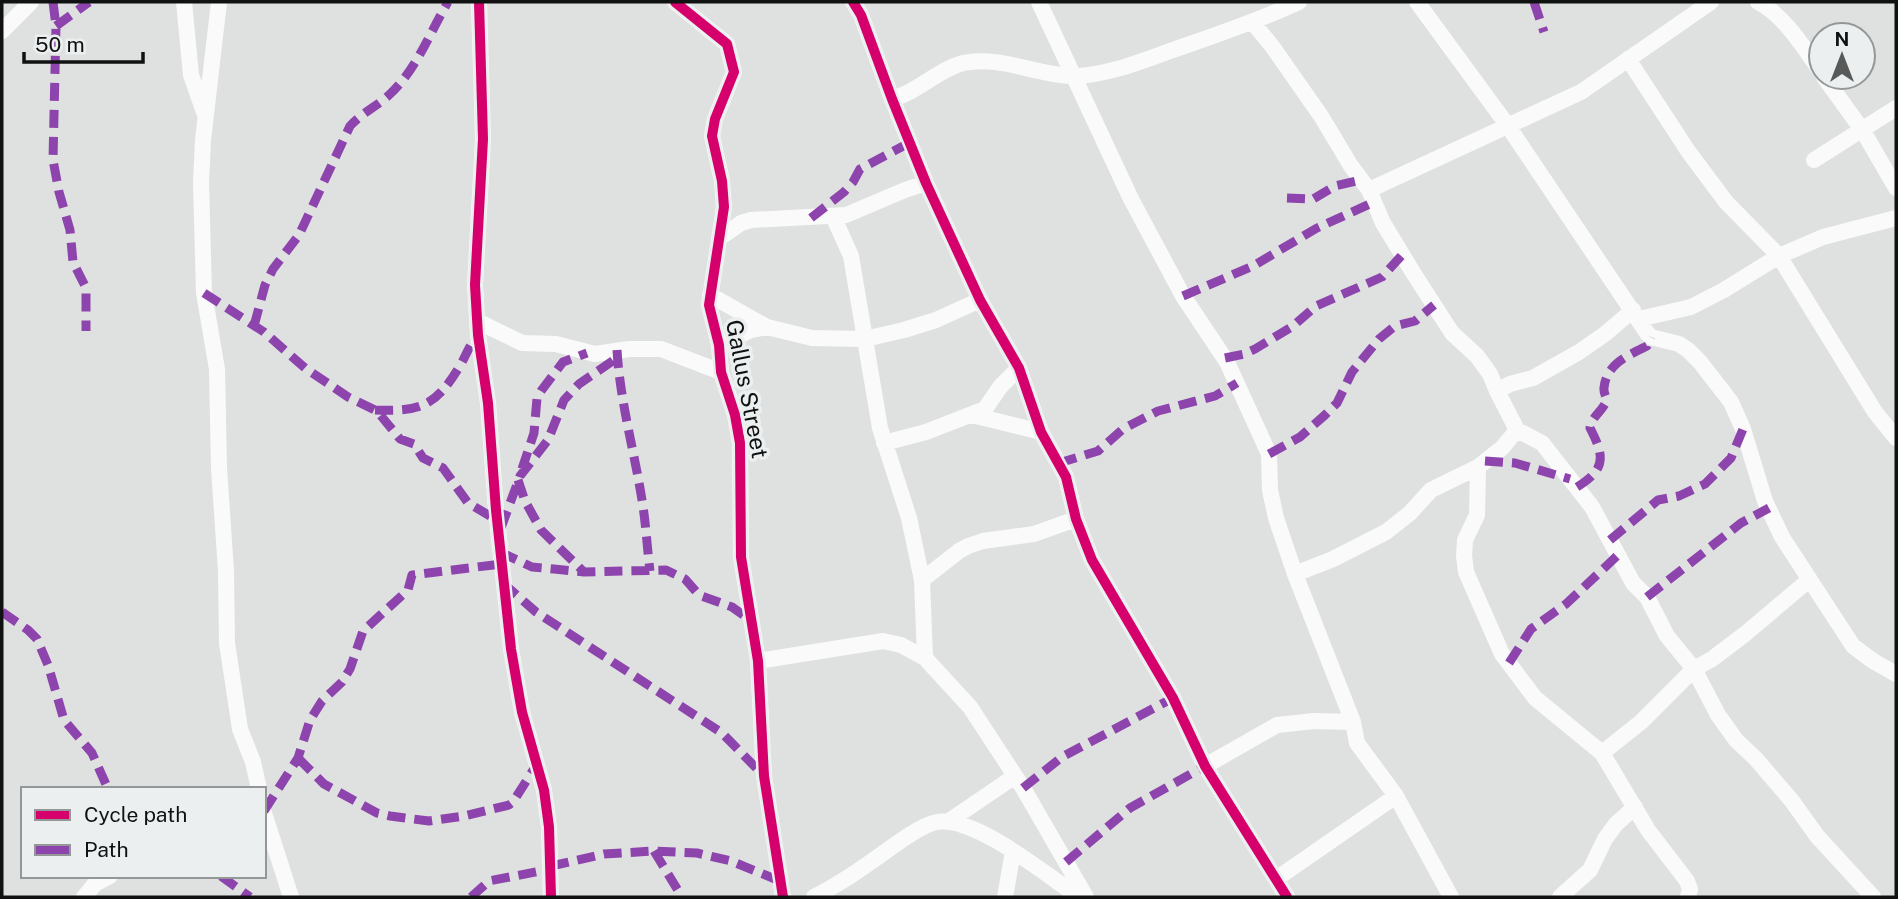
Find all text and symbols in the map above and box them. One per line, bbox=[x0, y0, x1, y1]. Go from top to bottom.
scale bar bbox=[24, 21, 144, 65]
north arrow bbox=[1807, 21, 1877, 91]
text: N bbox=[1835, 28, 1849, 50]
text: 50 m bbox=[35, 32, 85, 57]
street label: Gallus Street bbox=[721, 317, 774, 460]
legend bbox=[21, 787, 266, 878]
text: Cycle path bbox=[84, 802, 187, 827]
text: Path bbox=[84, 837, 129, 862]

